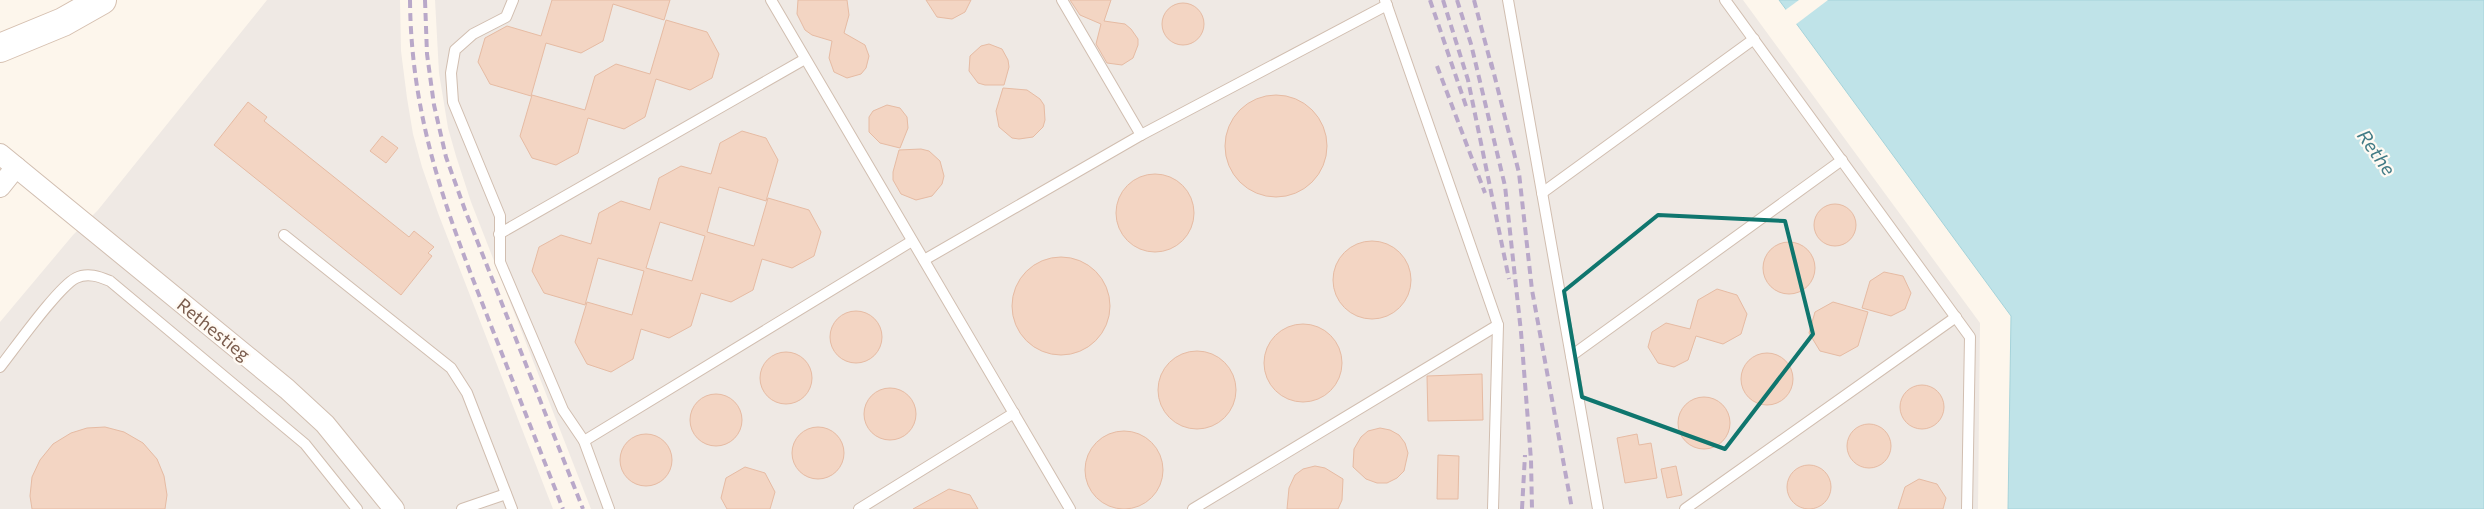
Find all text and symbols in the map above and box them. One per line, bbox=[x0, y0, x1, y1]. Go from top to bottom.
water label: Rethe bbox=[2353, 125, 2401, 179]
street label: Rethestieg bbox=[173, 293, 255, 365]

